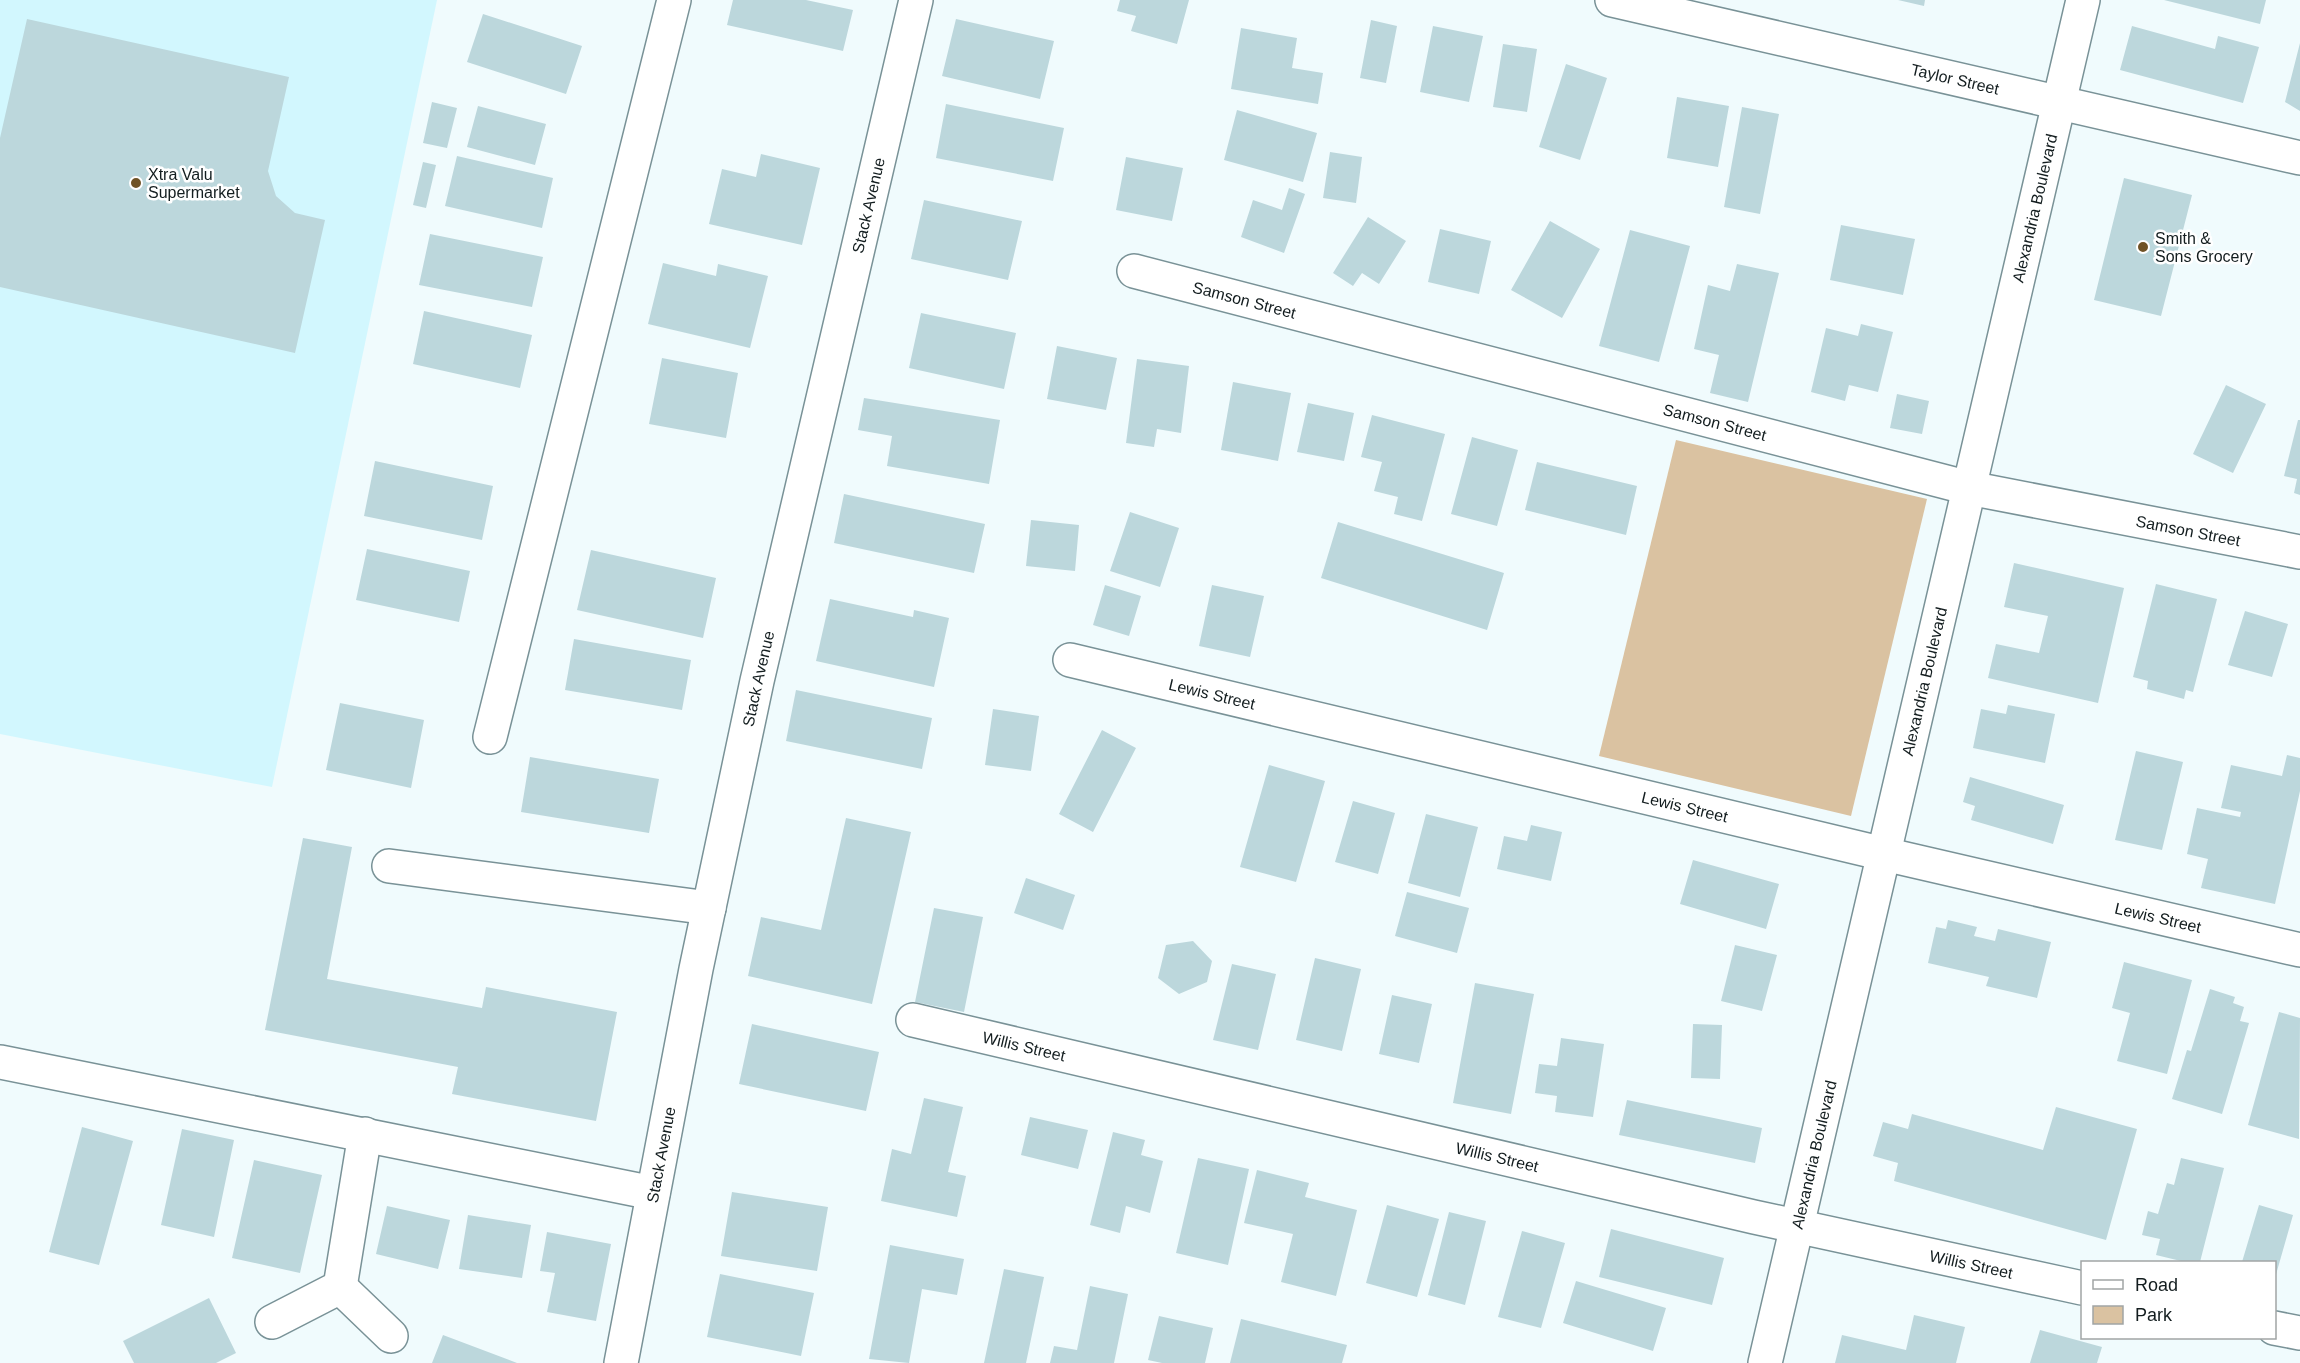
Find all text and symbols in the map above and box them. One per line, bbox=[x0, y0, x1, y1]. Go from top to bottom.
street label: Taylor Street bbox=[1909, 61, 2001, 98]
street label: Alexandria Boulevard bbox=[2009, 132, 2061, 284]
street label: Stack Avenue bbox=[849, 156, 888, 255]
place label: Xtra Valu Supermarket bbox=[148, 166, 240, 201]
marker: Xtra Valu Supermarket bbox=[129, 176, 143, 190]
place label: Smith & Sons Grocery bbox=[2155, 230, 2253, 265]
marker: Smith & Sons Grocery bbox=[2136, 240, 2150, 254]
street label: Samson Street bbox=[1191, 279, 1298, 322]
street label: Samson Street bbox=[1661, 401, 1768, 444]
street label: Samson Street bbox=[2135, 512, 2242, 549]
street label: Alexandria Boulevard bbox=[1899, 605, 1950, 757]
street label: Stack Avenue bbox=[740, 629, 777, 728]
street label: Lewis Street bbox=[1167, 676, 1257, 713]
street label: Lewis Street bbox=[1640, 789, 1730, 826]
street label: Lewis Street bbox=[2113, 900, 2203, 936]
street label: Willis Street bbox=[981, 1029, 1068, 1065]
street label: Alexandria Boulevard bbox=[1789, 1079, 1840, 1231]
street label: Stack Avenue bbox=[644, 1105, 679, 1204]
street label: Willis Street bbox=[1454, 1139, 1541, 1175]
street label: Willis Street bbox=[1928, 1247, 2015, 1282]
legend bbox=[2081, 1261, 2276, 1339]
text: Road bbox=[2135, 1275, 2178, 1295]
text: Park bbox=[2135, 1305, 2173, 1325]

